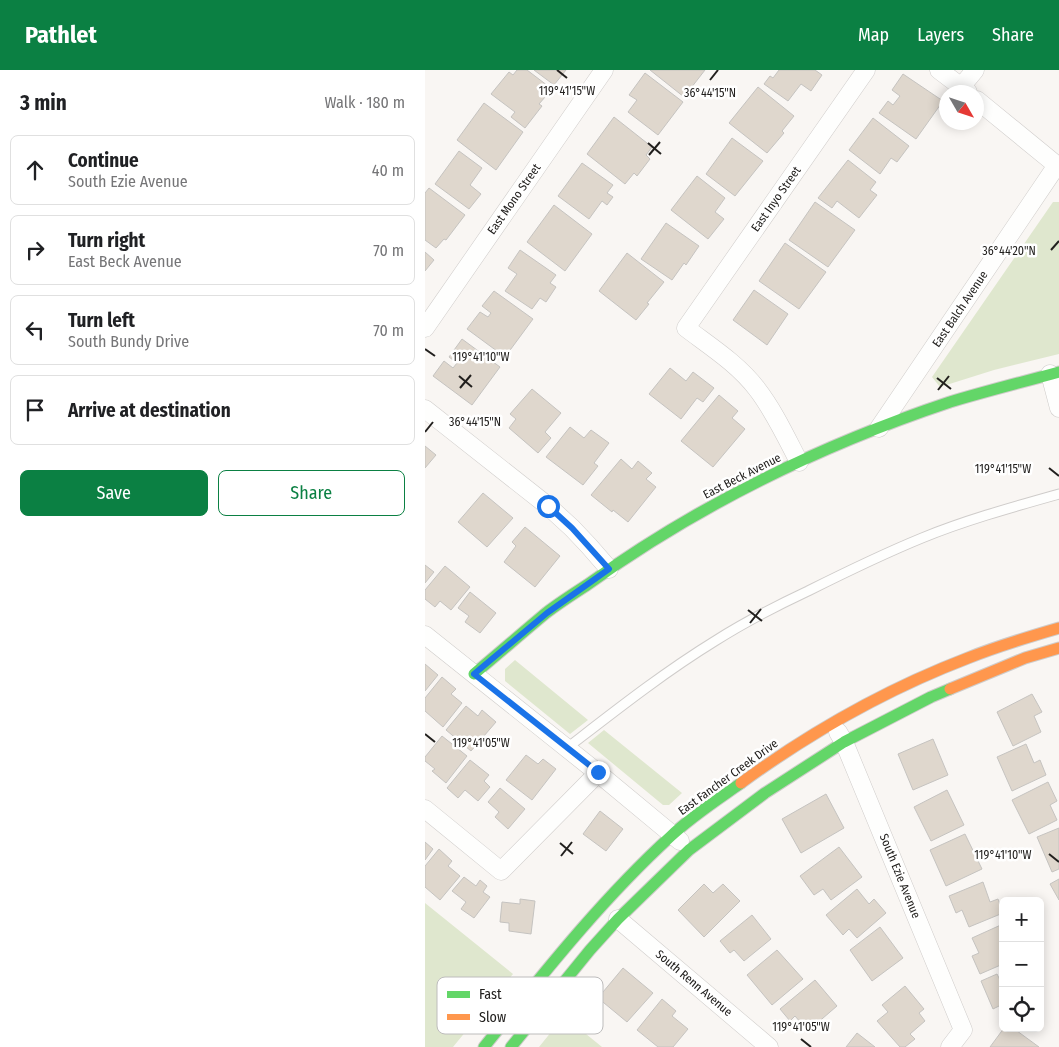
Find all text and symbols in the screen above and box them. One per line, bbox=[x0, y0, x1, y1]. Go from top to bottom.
text: Pathlet bbox=[25, 21, 97, 49]
text: Map bbox=[858, 24, 889, 46]
text: Layers bbox=[917, 24, 964, 46]
text: Share bbox=[992, 24, 1034, 46]
text: 119°41'15"W bbox=[539, 84, 595, 98]
north arrow bbox=[939, 85, 984, 130]
text: 36°44'15"N bbox=[684, 86, 736, 100]
text: 3 min bbox=[20, 90, 67, 116]
text: Walk · 180 m bbox=[325, 93, 405, 112]
text: Continue bbox=[68, 149, 139, 172]
icon: ahead bbox=[21, 156, 49, 184]
text: 40 m bbox=[372, 161, 404, 180]
street label: East Mono Street bbox=[484, 161, 544, 237]
street label: East Inyo Street bbox=[748, 164, 804, 234]
text: South Ezie Avenue bbox=[68, 172, 188, 191]
text: Turn right bbox=[68, 229, 145, 252]
icon: right bbox=[21, 236, 49, 264]
text: 70 m bbox=[373, 241, 404, 260]
text: 36°44'20"N bbox=[982, 244, 1036, 258]
text: East Beck Avenue bbox=[68, 252, 182, 271]
street label: East Balch Avenue bbox=[929, 268, 991, 350]
text: Turn left bbox=[68, 309, 135, 332]
icon: left bbox=[21, 316, 49, 344]
text: 70 m bbox=[373, 321, 404, 340]
text: South Bundy Drive bbox=[68, 332, 189, 351]
text: 119°41'10"W bbox=[452, 350, 510, 364]
icon: arrive bbox=[21, 396, 49, 424]
text: Arrive at destination bbox=[68, 399, 231, 422]
text: 36°44'15"N bbox=[449, 415, 501, 429]
street label: East Beck Avenue bbox=[701, 450, 783, 502]
text: 119°41'15"W bbox=[975, 462, 1031, 476]
button: Save bbox=[20, 470, 208, 516]
button: Share bbox=[218, 470, 405, 516]
route start bbox=[537, 495, 560, 518]
text: 119°41'05"W bbox=[452, 736, 510, 750]
street label: East Fancher Creek Drive bbox=[675, 736, 781, 818]
route end bbox=[587, 761, 610, 784]
street label: South Ezie Avenue bbox=[877, 832, 923, 920]
text: 119°41'10"W bbox=[974, 848, 1032, 862]
map controls bbox=[999, 897, 1044, 1032]
button: + bbox=[999, 897, 1044, 942]
button: − bbox=[999, 942, 1044, 987]
street label: South Renn Avenue bbox=[653, 947, 735, 1019]
legend bbox=[437, 977, 603, 1034]
text: Fast bbox=[479, 986, 502, 1003]
button: locate bbox=[999, 987, 1044, 1032]
text: Slow bbox=[479, 1009, 506, 1026]
text: 119°41'05"W bbox=[772, 1020, 830, 1034]

